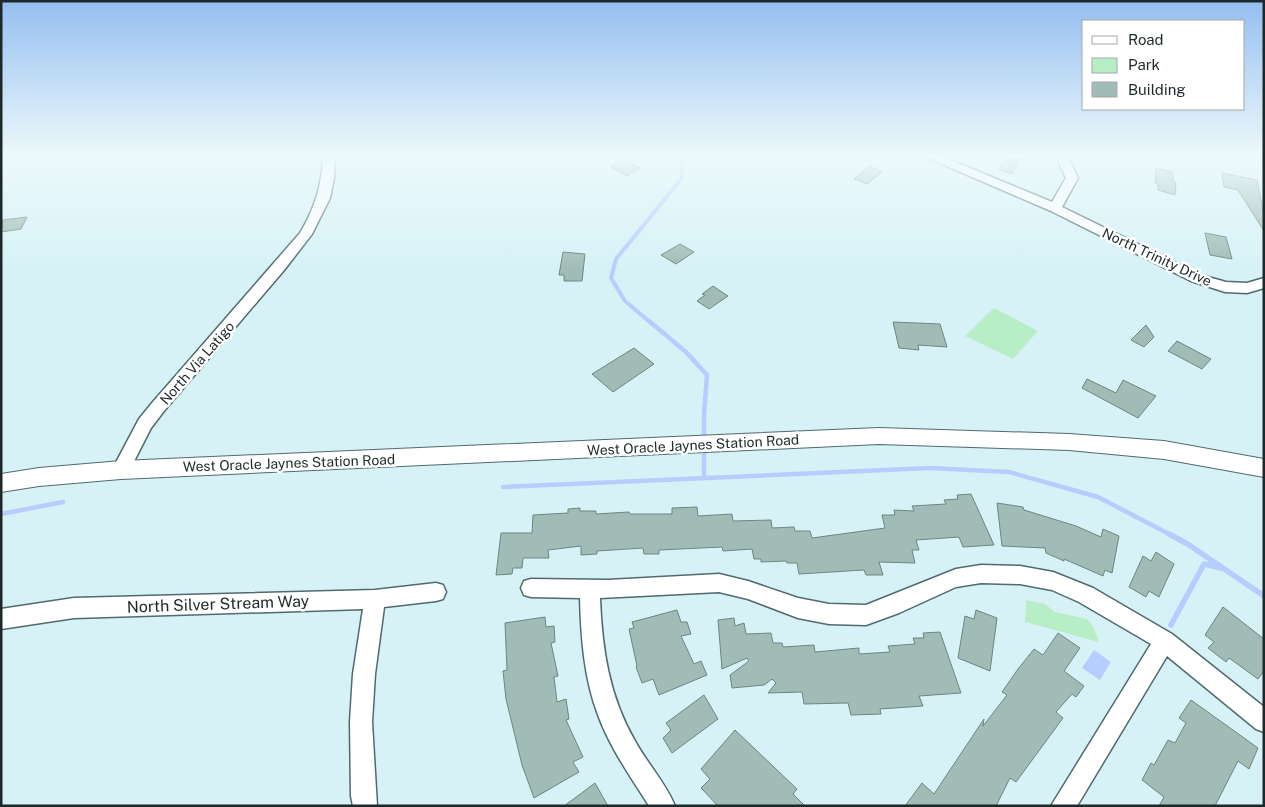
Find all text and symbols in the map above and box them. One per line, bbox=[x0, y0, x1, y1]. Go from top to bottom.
legend bbox=[1082, 20, 1245, 110]
text: Road bbox=[1128, 31, 1164, 48]
text: Park bbox=[1128, 56, 1160, 73]
text: Building bbox=[1128, 81, 1186, 98]
street label: North Trinity Drive bbox=[1100, 225, 1214, 289]
street label: North Via Latigo bbox=[157, 318, 237, 408]
street label: West Oracle Jaynes Station Road bbox=[587, 431, 799, 459]
street label: West Oracle Jaynes Station Road bbox=[183, 451, 395, 475]
street label: North Silver Stream Way bbox=[127, 591, 310, 617]

